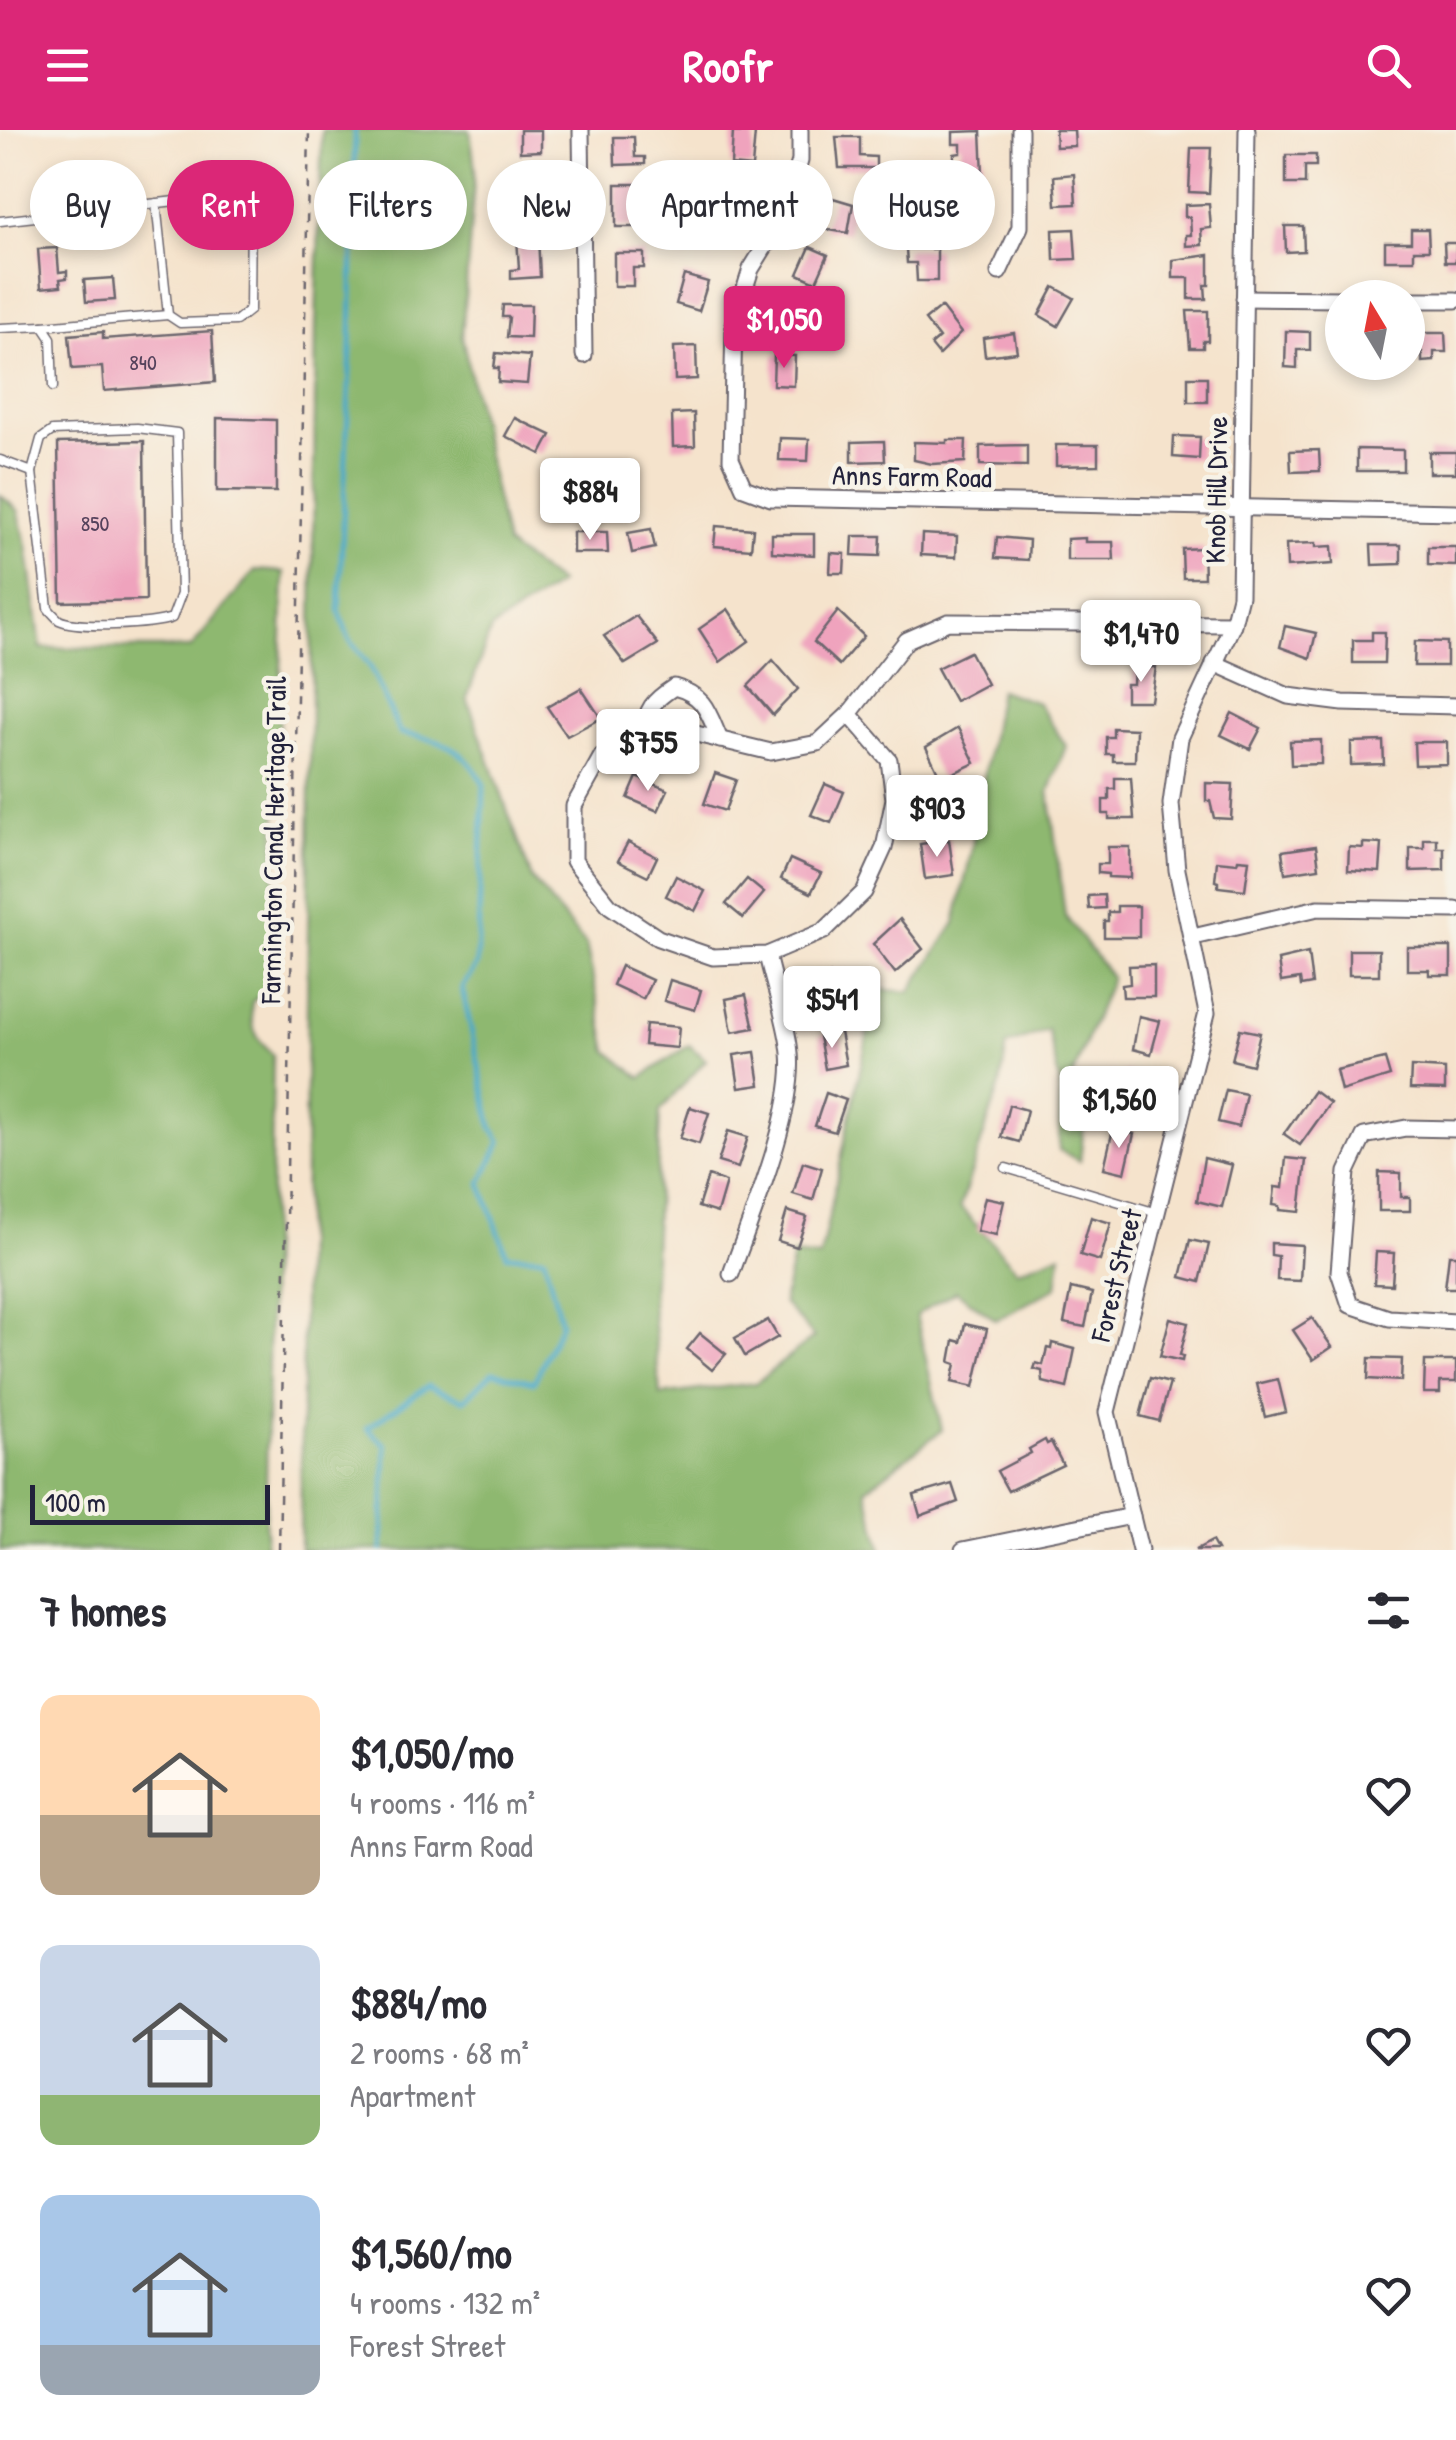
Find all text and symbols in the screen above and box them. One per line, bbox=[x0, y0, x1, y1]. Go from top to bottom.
text: Roofr bbox=[683, 35, 773, 96]
icon: menu bbox=[40, 38, 95, 93]
icon: search bbox=[1361, 38, 1416, 93]
chip: Buy bbox=[30, 160, 147, 250]
chip: Rent bbox=[167, 160, 294, 250]
chip: Filters bbox=[314, 160, 467, 250]
chip: New bbox=[487, 160, 606, 250]
chip: Apartment bbox=[626, 160, 833, 250]
chip: House bbox=[853, 160, 995, 250]
north arrow bbox=[1325, 280, 1425, 380]
map controls bbox=[1325, 280, 1425, 380]
pin: $1,050 bbox=[703, 286, 865, 371]
text: $1,050 bbox=[746, 297, 822, 340]
house number: 840 bbox=[129, 347, 157, 377]
street label: Knob Hill Drive bbox=[1196, 416, 1236, 564]
street label: Anns Farm Road bbox=[832, 456, 992, 496]
pin: $884 bbox=[531, 458, 649, 543]
text: $884 bbox=[562, 469, 618, 512]
house number: 850 bbox=[81, 508, 109, 538]
pin: $1,470 bbox=[1060, 600, 1222, 685]
text: $1,470 bbox=[1103, 611, 1179, 654]
street label: Farmington Canal Heritage Trail bbox=[251, 676, 295, 1005]
pin: $755 bbox=[589, 709, 707, 794]
text: $755 bbox=[618, 720, 678, 763]
pin: $903 bbox=[878, 775, 996, 860]
text: $903 bbox=[909, 786, 965, 829]
pin: $541 bbox=[773, 966, 891, 1051]
text: $541 bbox=[805, 977, 859, 1020]
pin: $1,560 bbox=[1038, 1066, 1200, 1151]
text: $1,560 bbox=[1082, 1077, 1156, 1120]
street label: Forest Street bbox=[1081, 1204, 1151, 1346]
scale bar bbox=[30, 1480, 270, 1524]
text: 100 m bbox=[45, 1483, 106, 1521]
text: 7 homes bbox=[40, 1582, 166, 1639]
icon: filters bbox=[1361, 1583, 1416, 1638]
text: $1,050/mo bbox=[350, 1724, 514, 1781]
icon: home bbox=[120, 1735, 240, 1855]
icon: heart bbox=[1361, 1768, 1416, 1823]
text: 4 rooms · 116 m² bbox=[350, 1781, 535, 1824]
text: Anns Farm Road bbox=[350, 1824, 533, 1867]
text: $884/mo bbox=[350, 1974, 487, 2031]
icon: home bbox=[120, 1985, 240, 2105]
icon: heart bbox=[1361, 2018, 1416, 2073]
text: 2 rooms · 68 m² bbox=[350, 2031, 529, 2074]
text: Apartment bbox=[350, 2074, 475, 2117]
text: $1,560/mo bbox=[350, 2224, 512, 2281]
icon: home bbox=[120, 2235, 240, 2355]
icon: heart bbox=[1361, 2268, 1416, 2323]
text: 4 rooms · 132 m² bbox=[350, 2281, 540, 2324]
text: Forest Street bbox=[350, 2324, 505, 2367]

